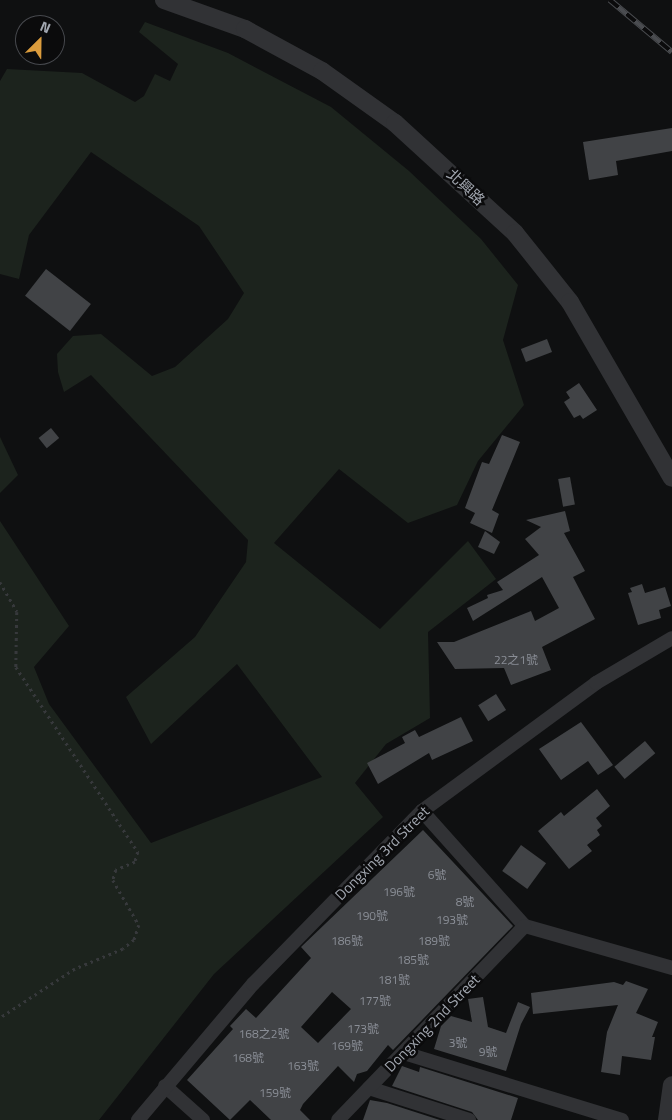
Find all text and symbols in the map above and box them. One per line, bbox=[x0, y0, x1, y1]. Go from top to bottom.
north arrow bbox=[15, 15, 65, 65]
text: N bbox=[37, 15, 54, 38]
street label: 北興路 bbox=[443, 165, 489, 209]
house number: 22之1號 bbox=[494, 653, 538, 667]
street label: Dongxing 3rd Street bbox=[331, 802, 433, 904]
house number: 6號 bbox=[428, 868, 446, 882]
house number: 196號 bbox=[383, 885, 415, 899]
house number: 8號 bbox=[456, 895, 474, 909]
house number: 190號 bbox=[356, 909, 388, 923]
house number: 193號 bbox=[436, 913, 468, 927]
house number: 186號 bbox=[331, 934, 363, 948]
house number: 189號 bbox=[418, 934, 450, 948]
house number: 185號 bbox=[397, 953, 429, 967]
street label: Dongxing 2nd Street bbox=[381, 970, 483, 1076]
house number: 181號 bbox=[378, 973, 410, 987]
house number: 177號 bbox=[359, 994, 391, 1008]
house number: 173號 bbox=[347, 1022, 379, 1036]
house number: 168之2號 bbox=[239, 1027, 289, 1041]
house number: 3號 bbox=[449, 1036, 467, 1050]
house number: 169號 bbox=[331, 1039, 363, 1053]
house number: 9號 bbox=[479, 1045, 497, 1059]
house number: 168號 bbox=[232, 1051, 264, 1065]
house number: 163號 bbox=[287, 1059, 319, 1073]
house number: 159號 bbox=[259, 1086, 291, 1100]

